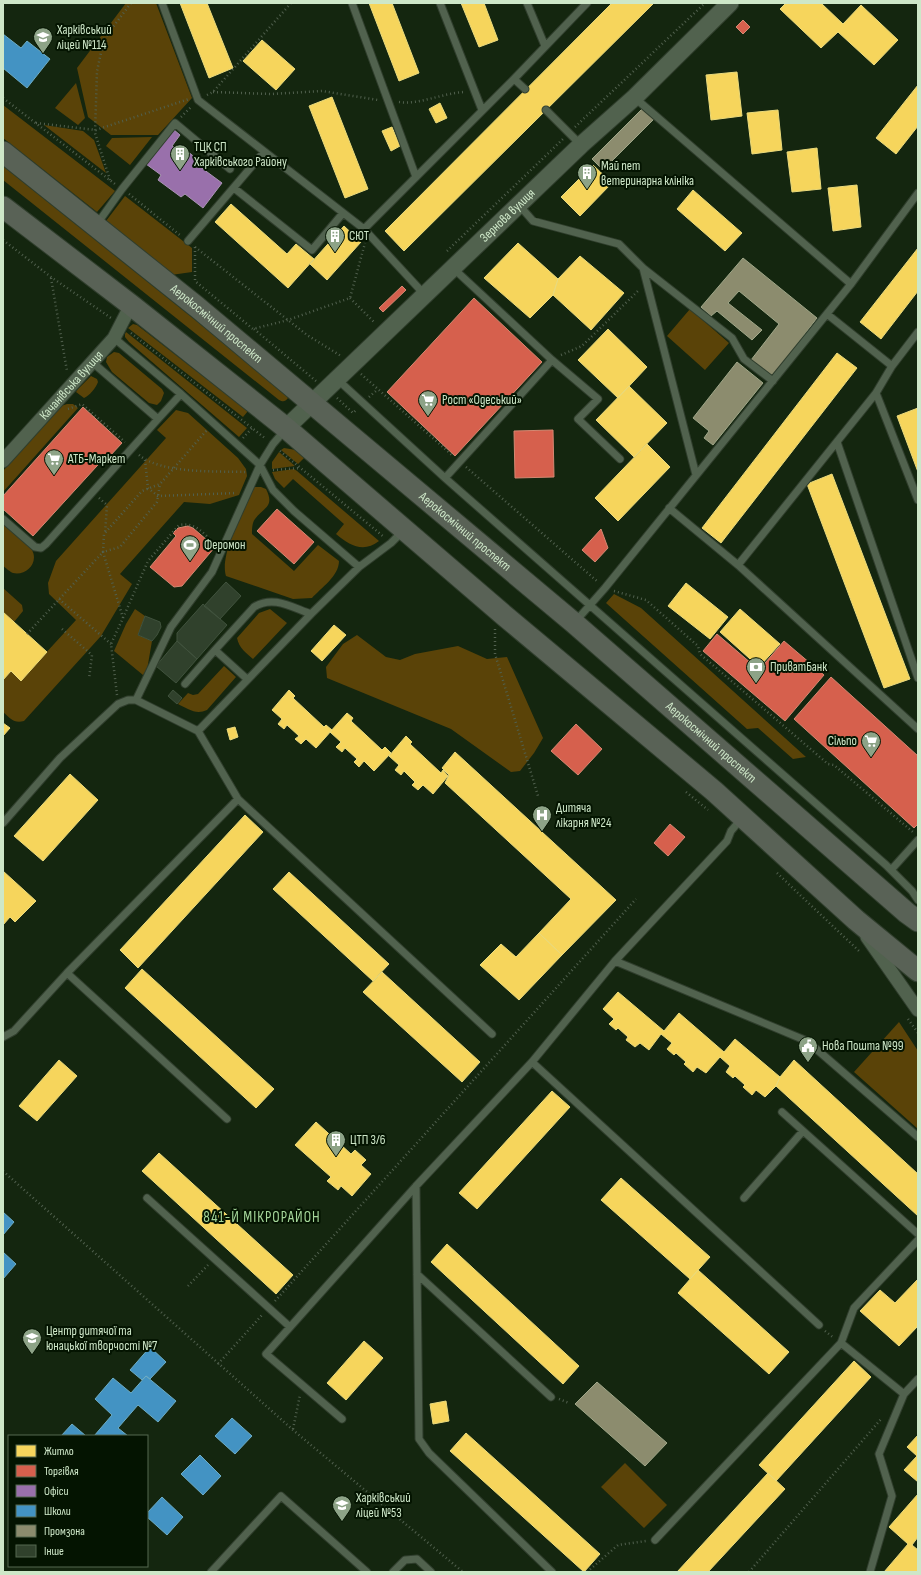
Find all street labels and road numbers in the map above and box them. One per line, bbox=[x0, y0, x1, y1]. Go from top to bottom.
street label: Зернова вулиця bbox=[477, 185, 539, 246]
street label: Аерокосмічний проспект bbox=[166, 280, 266, 367]
street label: Качанівська вулиця bbox=[36, 347, 107, 423]
street label: Аерокосмічний проспект bbox=[415, 488, 514, 575]
street label: Аерокосмічний проспект bbox=[662, 698, 760, 786]

